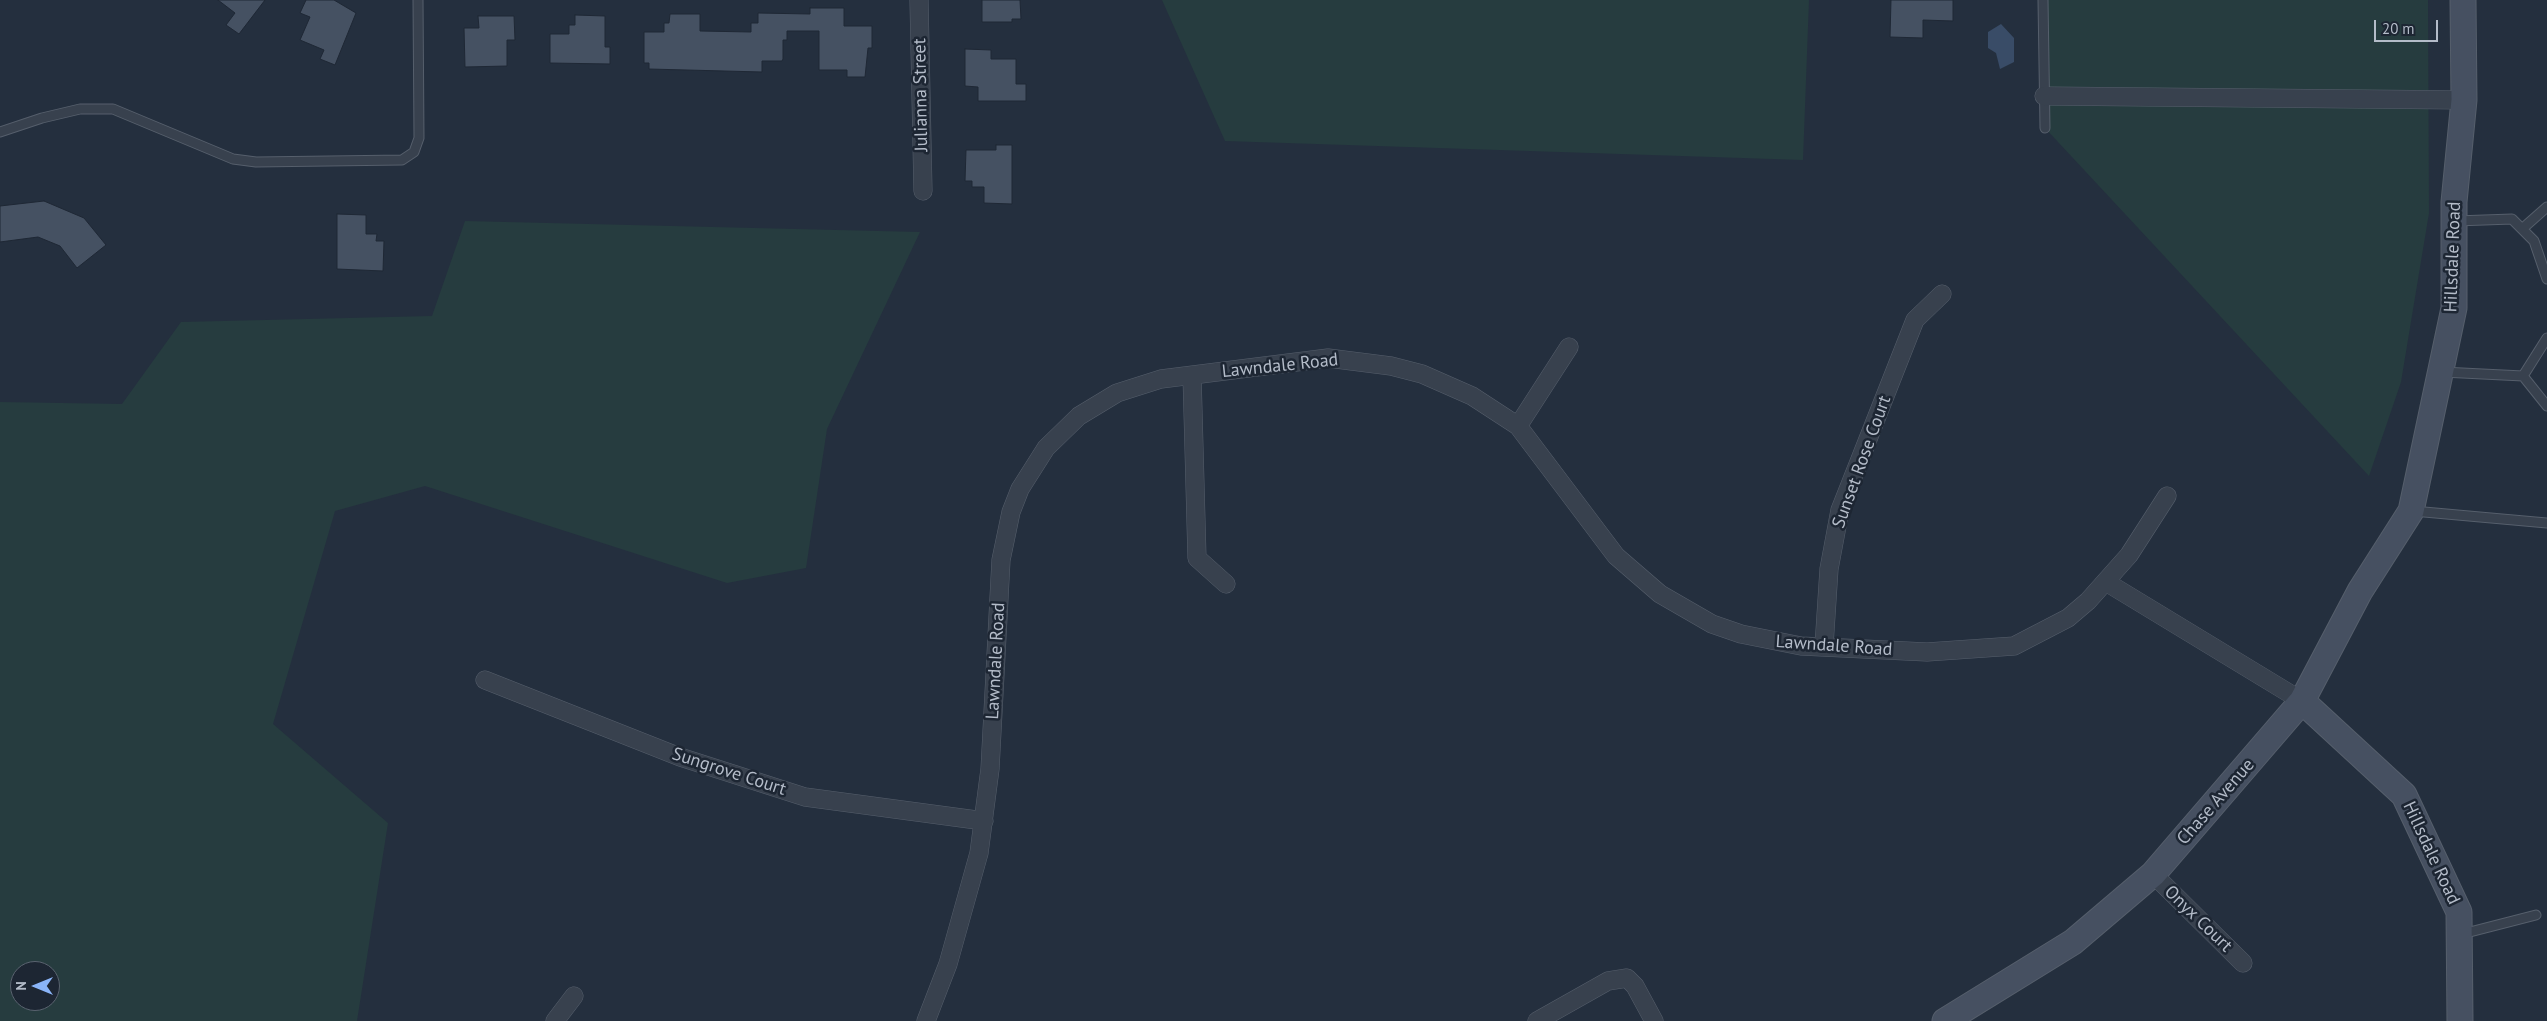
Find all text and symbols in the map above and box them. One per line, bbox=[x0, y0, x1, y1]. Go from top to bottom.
scale bar bbox=[2377, 10, 2441, 42]
text: 20 m bbox=[2382, 19, 2415, 38]
street label: Julianna Street bbox=[909, 38, 933, 152]
street label: Hillsdale Road bbox=[2440, 201, 2466, 313]
street label: Lawndale Road bbox=[1221, 349, 1339, 383]
street label: Sunset Rose Court bbox=[1828, 393, 1896, 531]
street label: Lawndale Road bbox=[982, 602, 1010, 720]
street label: Lawndale Road bbox=[1775, 631, 1893, 661]
street label: Sungrove Court bbox=[669, 743, 789, 801]
street label: Chase Avenue bbox=[2173, 755, 2259, 849]
street label: Hillsdale Road bbox=[2398, 798, 2464, 908]
street label: Onyx Court bbox=[2160, 881, 2236, 957]
north arrow bbox=[10, 961, 60, 1011]
text: N bbox=[12, 981, 30, 991]

